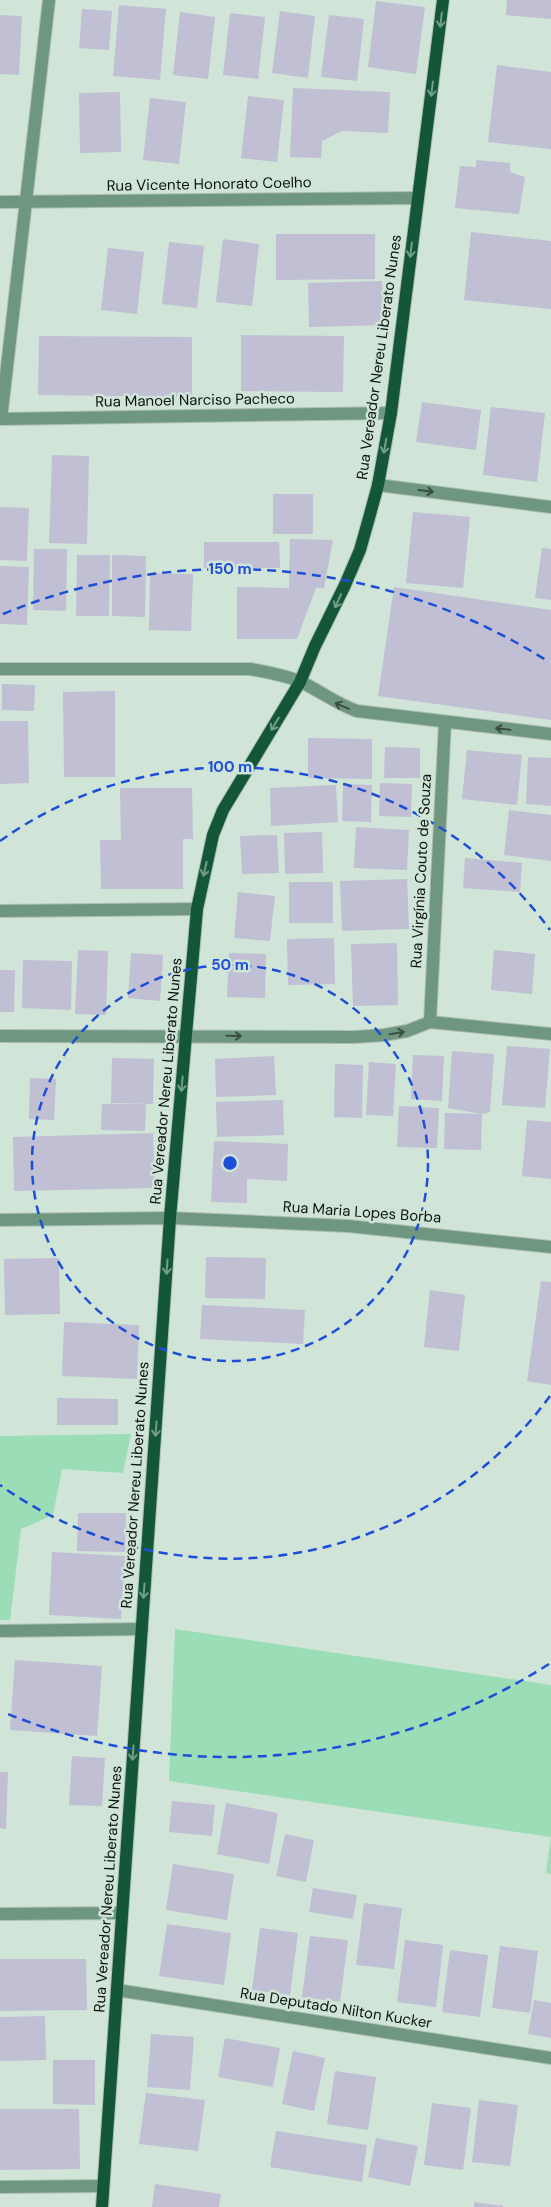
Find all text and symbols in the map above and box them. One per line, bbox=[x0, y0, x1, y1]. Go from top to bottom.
one-way arrow bbox=[436, 12, 446, 28]
one-way arrow bbox=[427, 81, 437, 97]
street label: Rua Vicente Honorato Coelho bbox=[106, 172, 312, 196]
street label: Rua Vereador Nereu Liberato Nunes bbox=[352, 233, 406, 481]
one-way arrow bbox=[406, 242, 416, 258]
street label: Rua Manoel Narciso Pacheco bbox=[95, 388, 295, 412]
one-way arrow bbox=[379, 438, 389, 454]
one-way arrow bbox=[418, 487, 434, 497]
text: 150 m bbox=[209, 559, 252, 579]
one-way arrow bbox=[332, 593, 342, 608]
one-way arrow bbox=[335, 700, 350, 710]
one-way arrow bbox=[270, 716, 280, 731]
one-way arrow bbox=[495, 724, 511, 734]
text: 100 m bbox=[208, 757, 252, 777]
street label: Rua Virgínia Couto de Souza bbox=[406, 773, 436, 969]
one-way arrow bbox=[200, 861, 209, 877]
text: 50 m bbox=[211, 955, 249, 975]
street label: Rua Vereador Nereu Liberato Nunes bbox=[145, 957, 187, 1205]
one-way arrow bbox=[388, 1028, 404, 1038]
one-way arrow bbox=[226, 1031, 242, 1041]
one-way arrow bbox=[177, 1075, 186, 1091]
centre of rings bbox=[221, 1154, 239, 1172]
street label: Rua Maria Lopes Borba bbox=[282, 1196, 442, 1228]
one-way arrow bbox=[162, 1258, 171, 1274]
street label: Rua Vereador Nereu Liberato Nunes bbox=[116, 1361, 154, 1609]
one-way arrow bbox=[151, 1421, 160, 1437]
one-way arrow bbox=[140, 1583, 149, 1599]
one-way arrow bbox=[129, 1745, 138, 1761]
street label: Rua Vereador Nereu Liberato Nunes bbox=[89, 1765, 127, 2013]
street label: Rua Deputado Nilton Kucker bbox=[239, 1983, 434, 2033]

